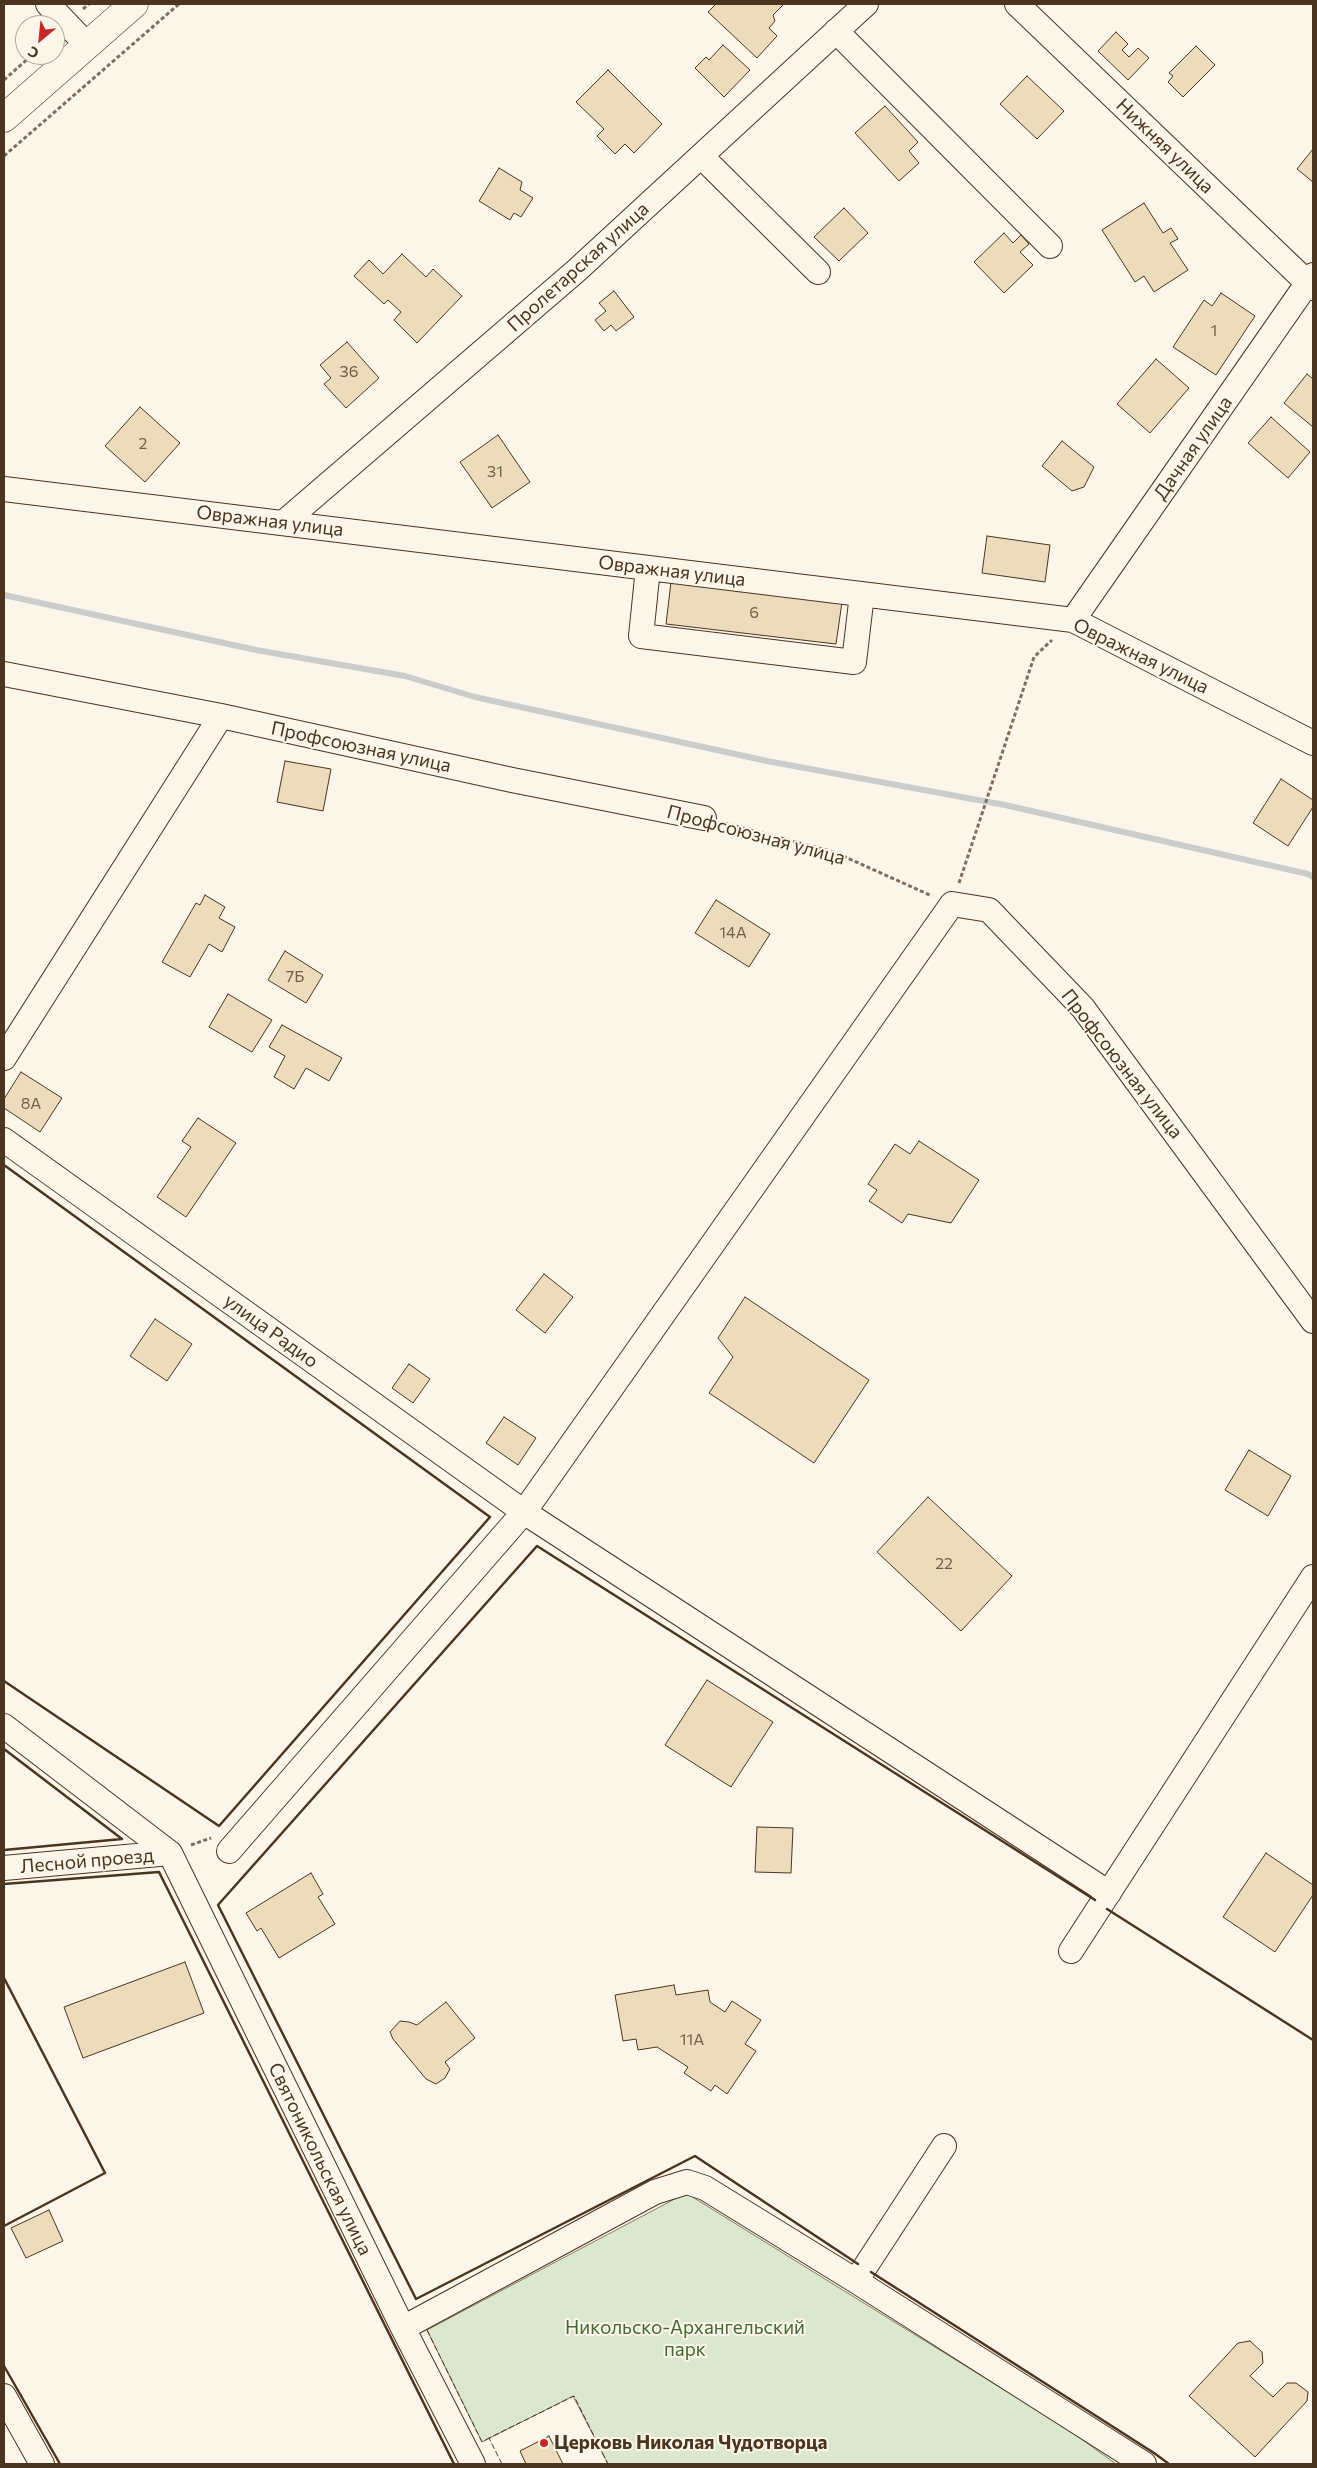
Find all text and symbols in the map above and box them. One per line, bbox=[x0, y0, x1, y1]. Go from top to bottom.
north arrow bbox=[15, 15, 65, 65]
text: С bbox=[25, 43, 41, 63]
street label: Нижняя улица bbox=[1112, 94, 1218, 198]
street label: Пролетарская улица bbox=[503, 198, 653, 336]
house number: 1 bbox=[1211, 321, 1217, 341]
house number: 36 bbox=[340, 362, 358, 382]
street label: Дачная улица bbox=[1149, 392, 1237, 504]
house number: 2 bbox=[139, 434, 147, 454]
house number: 31 bbox=[487, 462, 503, 482]
street label: Овражная улица bbox=[195, 501, 345, 541]
street label: Овражная улица bbox=[597, 551, 747, 591]
house number: 6 bbox=[749, 603, 759, 623]
street label: Овражная улица bbox=[1070, 613, 1212, 699]
street label: Профсоюзная улица bbox=[269, 717, 453, 777]
street label: Профсоюзная улица bbox=[664, 800, 848, 870]
house number: 14А bbox=[719, 923, 747, 943]
house number: 7Б bbox=[286, 967, 304, 987]
street label: Профсоюзная улица bbox=[1057, 985, 1187, 1143]
house number: 8А bbox=[21, 1094, 41, 1114]
street label: улица Радио bbox=[220, 1289, 322, 1373]
house number: 22 bbox=[935, 1554, 953, 1574]
street label: Лесной проезд bbox=[19, 1844, 155, 1878]
house number: 11А bbox=[680, 2030, 704, 2050]
street label: Святоникольская улица bbox=[263, 2059, 377, 2259]
park label: Никольско-Архангельский парк bbox=[565, 2317, 805, 2361]
place label: Церковь Николая Чудотворца bbox=[554, 2432, 827, 2454]
marker: Церковь Николая Чудотворца bbox=[538, 2437, 550, 2449]

